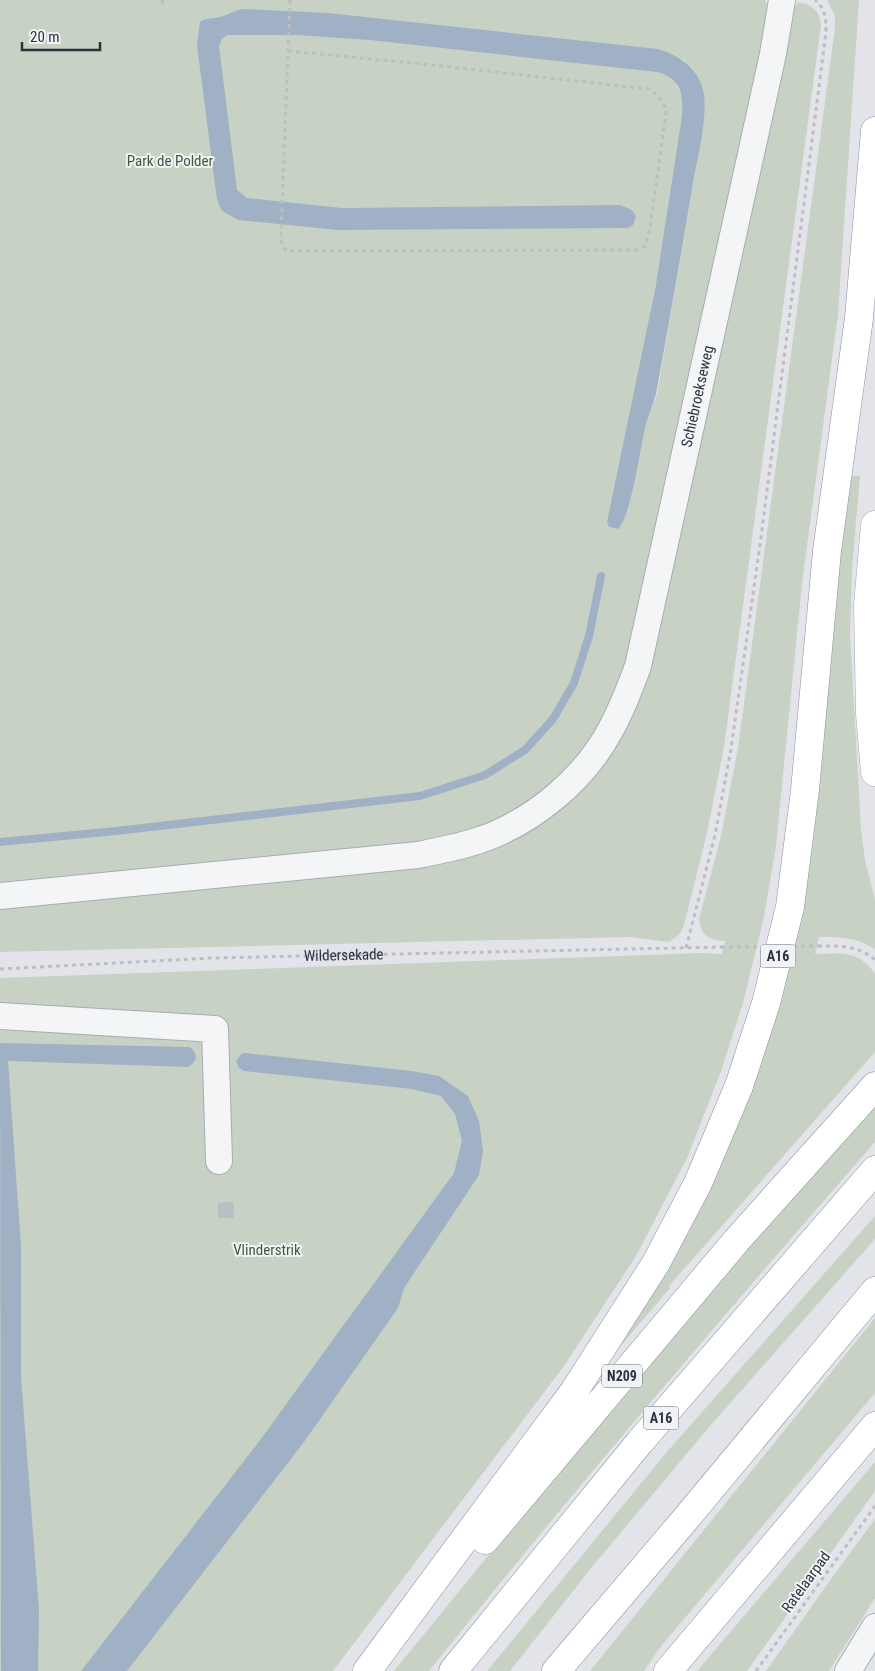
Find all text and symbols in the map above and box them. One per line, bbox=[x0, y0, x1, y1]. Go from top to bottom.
scale bar bbox=[22, 20, 100, 52]
text: 20 m bbox=[30, 28, 60, 46]
park label: Park de Polder bbox=[127, 152, 214, 170]
street label: Schiebroekseweg bbox=[678, 344, 717, 449]
road number: A16 bbox=[760, 944, 796, 968]
street label: Wildersekade bbox=[304, 945, 384, 965]
park label: Vlinderstrik bbox=[233, 1241, 301, 1259]
road number: N209 bbox=[602, 1364, 642, 1388]
road number: A16 bbox=[644, 1406, 678, 1430]
street label: Ratelaarpad bbox=[778, 1548, 834, 1616]

